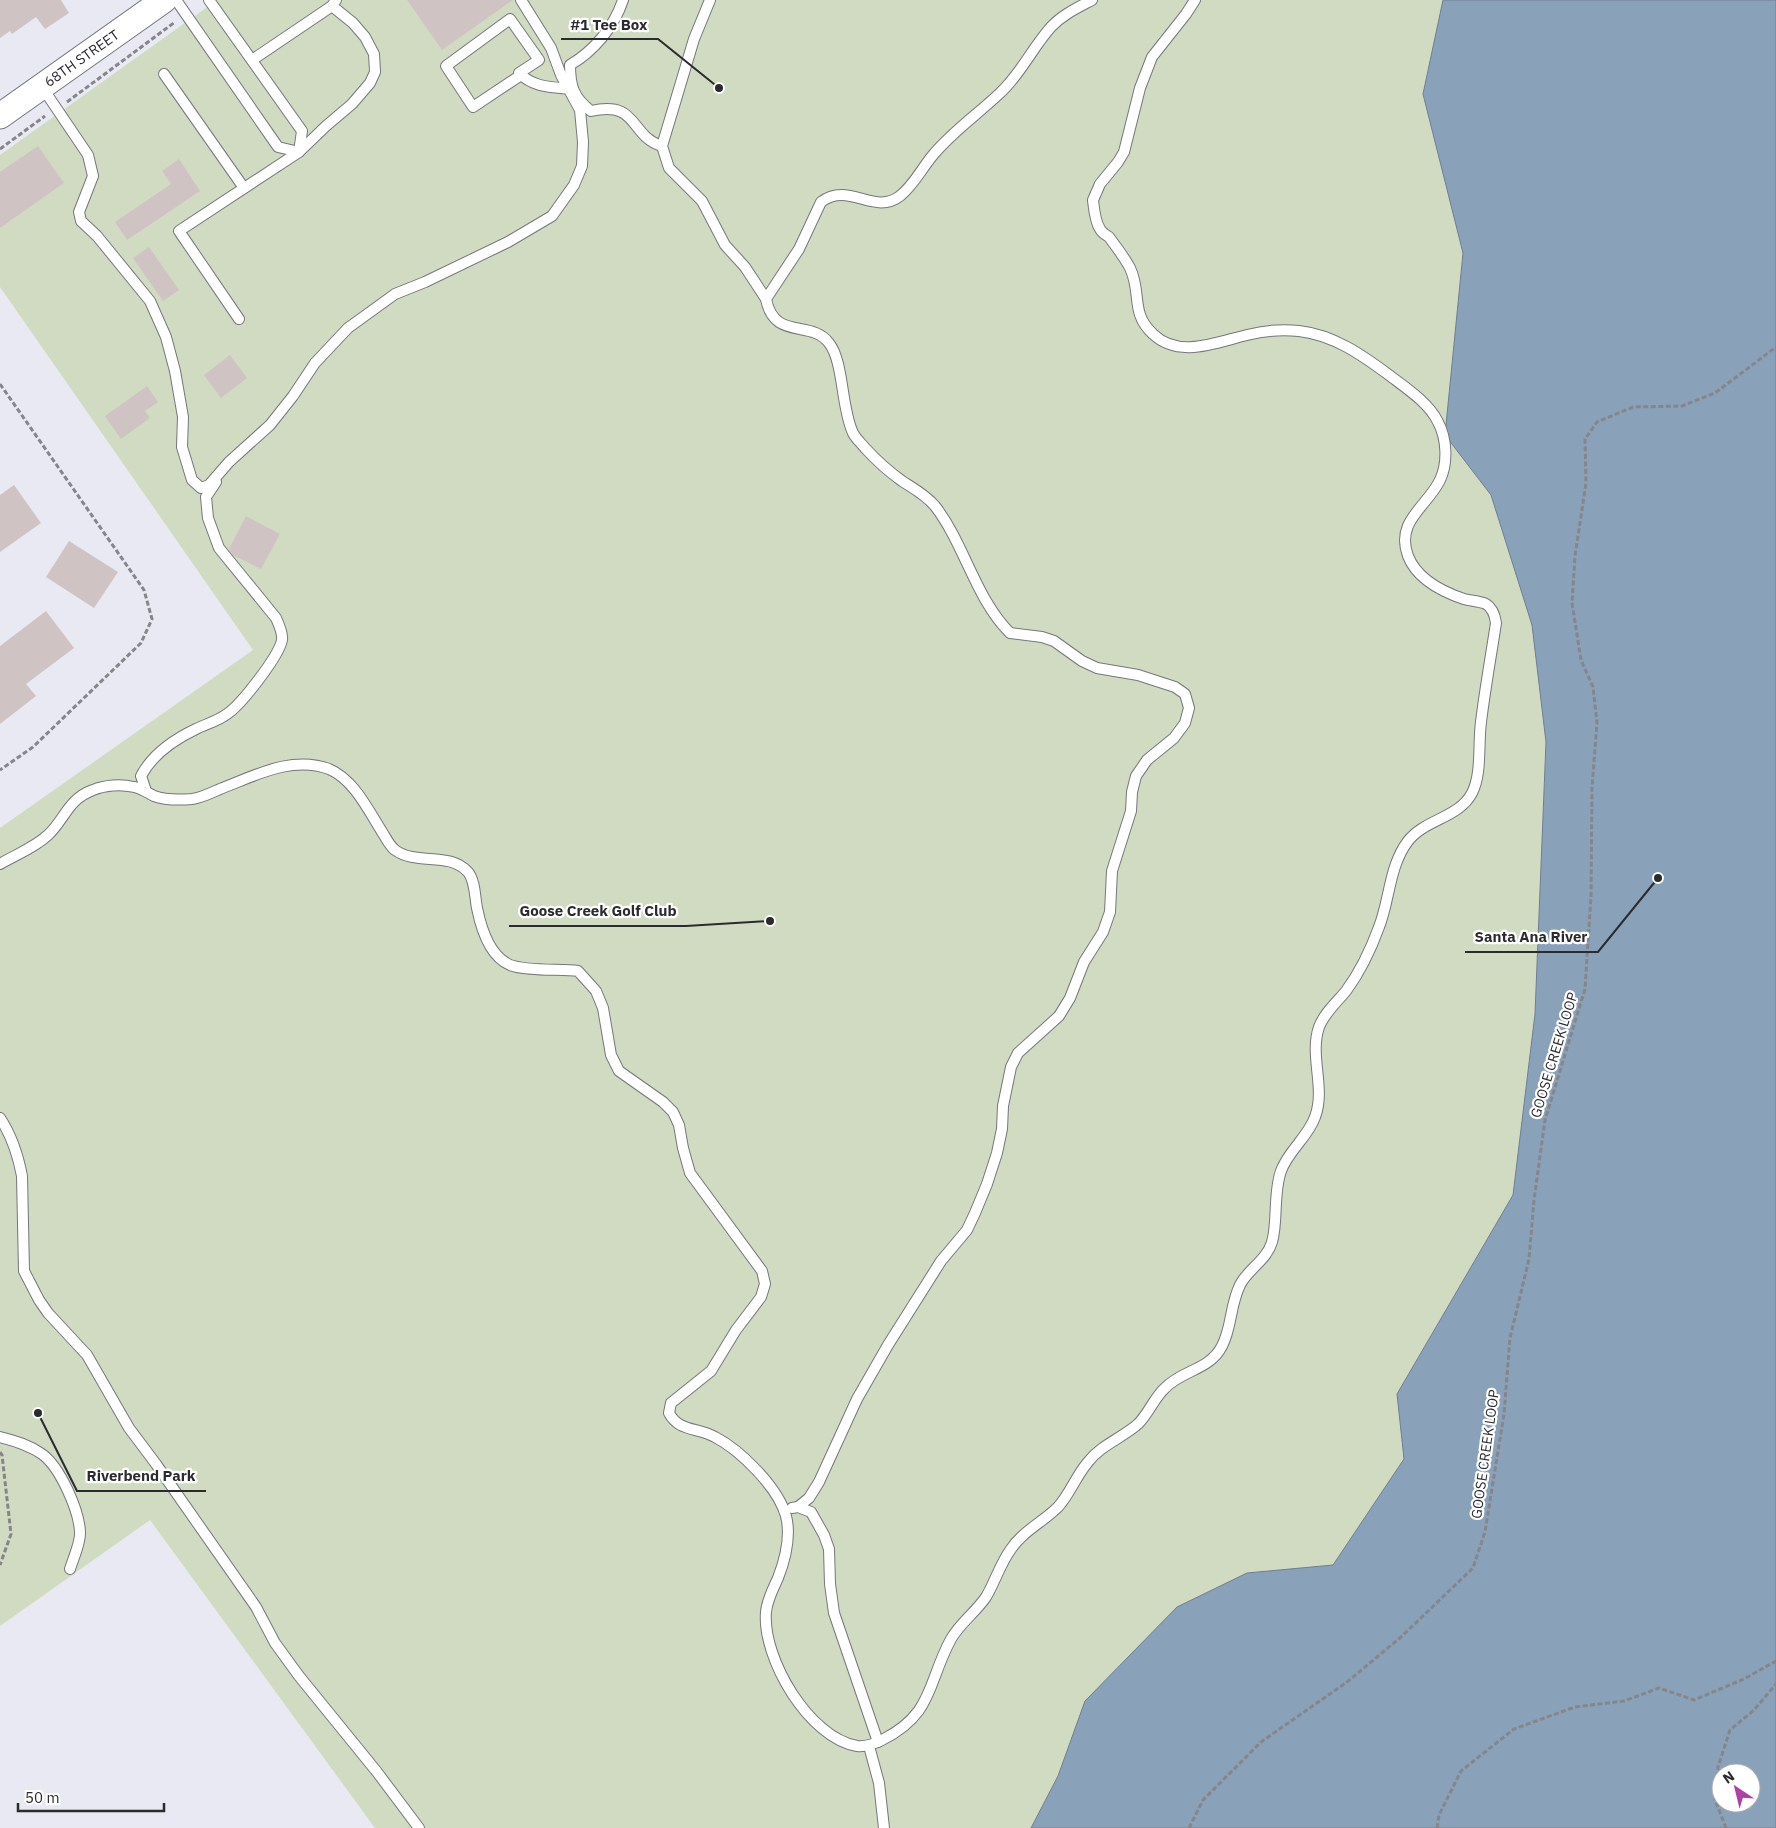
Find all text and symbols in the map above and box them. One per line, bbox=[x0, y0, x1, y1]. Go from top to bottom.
callout: #1 Tee Box bbox=[561, 9, 658, 39]
text: #1 Tee Box bbox=[571, 15, 648, 34]
street label: 68TH STREET bbox=[41, 26, 122, 91]
callout: Goose Creek Golf Club bbox=[509, 896, 686, 926]
text: Goose Creek Golf Club bbox=[519, 901, 677, 920]
callout: Santa Ana River bbox=[1465, 922, 1598, 952]
text: Santa Ana River bbox=[1475, 927, 1587, 946]
street label: GOOSE CREEK LOOP bbox=[1526, 990, 1582, 1120]
street label: GOOSE CREEK LOOP bbox=[1467, 1388, 1503, 1520]
callout: Riverbend Park bbox=[77, 1461, 206, 1491]
text: Riverbend Park bbox=[87, 1466, 196, 1485]
north arrow bbox=[1711, 1763, 1761, 1813]
text: N bbox=[1719, 1767, 1738, 1788]
scale bar bbox=[18, 1780, 164, 1812]
text: 50 m bbox=[25, 1788, 60, 1807]

